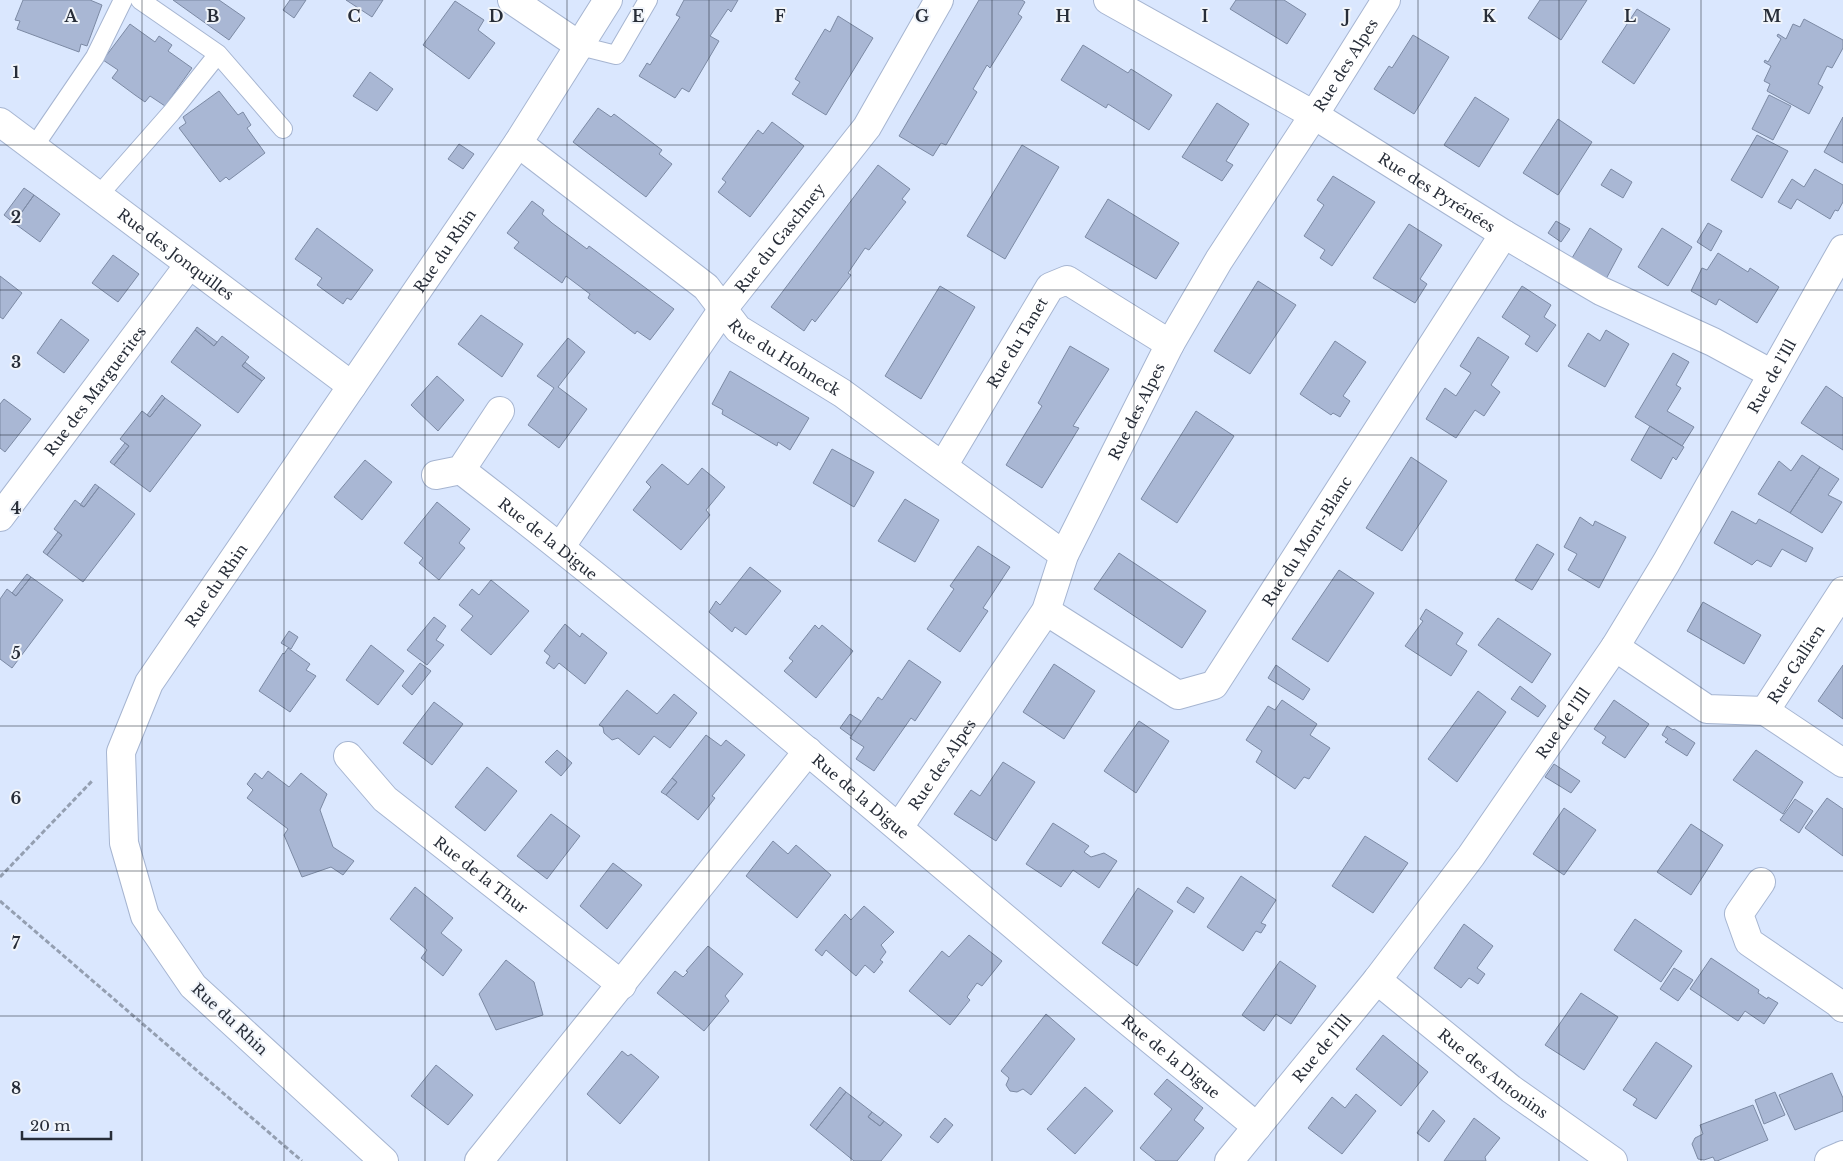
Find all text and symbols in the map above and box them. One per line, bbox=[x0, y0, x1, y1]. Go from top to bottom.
text: A bbox=[64, 6, 79, 26]
text: B bbox=[207, 6, 220, 26]
text: C bbox=[347, 6, 361, 26]
text: D bbox=[489, 6, 503, 26]
text: E bbox=[632, 6, 644, 26]
text: F bbox=[774, 6, 786, 26]
text: G bbox=[915, 6, 929, 26]
text: H bbox=[1055, 6, 1071, 26]
text: I bbox=[1202, 6, 1209, 26]
text: J bbox=[1341, 6, 1350, 26]
text: K bbox=[1482, 6, 1496, 26]
text: L bbox=[1624, 6, 1636, 26]
text: M bbox=[1763, 6, 1781, 26]
street label: Rue des Alpes bbox=[1309, 15, 1382, 115]
text: 1 bbox=[13, 62, 20, 82]
street label: Rue des Pyrénées bbox=[1375, 148, 1499, 236]
street label: Rue du Gaschney bbox=[730, 179, 829, 296]
street label: Rue des Jonquilles bbox=[114, 204, 238, 304]
street label: Rue du Rhin bbox=[409, 205, 480, 296]
text: 2 bbox=[11, 207, 21, 227]
street label: Rue du Tanet bbox=[982, 293, 1051, 391]
street label: Rue du Hohneck bbox=[724, 315, 845, 400]
street label: Rue des Marguerites bbox=[40, 322, 150, 459]
street label: Rue de l'Ill bbox=[1743, 336, 1800, 417]
text: 3 bbox=[11, 352, 21, 372]
street label: Rue des Alpes bbox=[1104, 359, 1169, 463]
street label: Rue du Mont-Blanc bbox=[1258, 472, 1355, 610]
street label: Rue de la Digue bbox=[495, 493, 602, 584]
text: 4 bbox=[11, 498, 21, 518]
street label: Rue du Rhin bbox=[181, 540, 251, 630]
street label: Rue Gallien bbox=[1763, 621, 1828, 707]
text: 5 bbox=[11, 643, 21, 663]
street label: Rue de l'Ill bbox=[1532, 684, 1594, 762]
street label: Rue des Alpes bbox=[904, 715, 980, 813]
street label: Rue de la Digue bbox=[808, 750, 913, 842]
text: 6 bbox=[11, 788, 22, 808]
street label: Rue de la Thur bbox=[430, 832, 533, 918]
text: 7 bbox=[12, 933, 21, 953]
street label: Rue du Rhin bbox=[188, 979, 272, 1059]
street label: Rue de l'Ill bbox=[1288, 1010, 1355, 1086]
street label: Rue de la Digue bbox=[1118, 1011, 1224, 1102]
street label: Rue des Antonins bbox=[1435, 1024, 1552, 1122]
text: 8 bbox=[11, 1078, 21, 1098]
scale bar bbox=[22, 1108, 111, 1140]
text: 20 m bbox=[30, 1116, 70, 1135]

